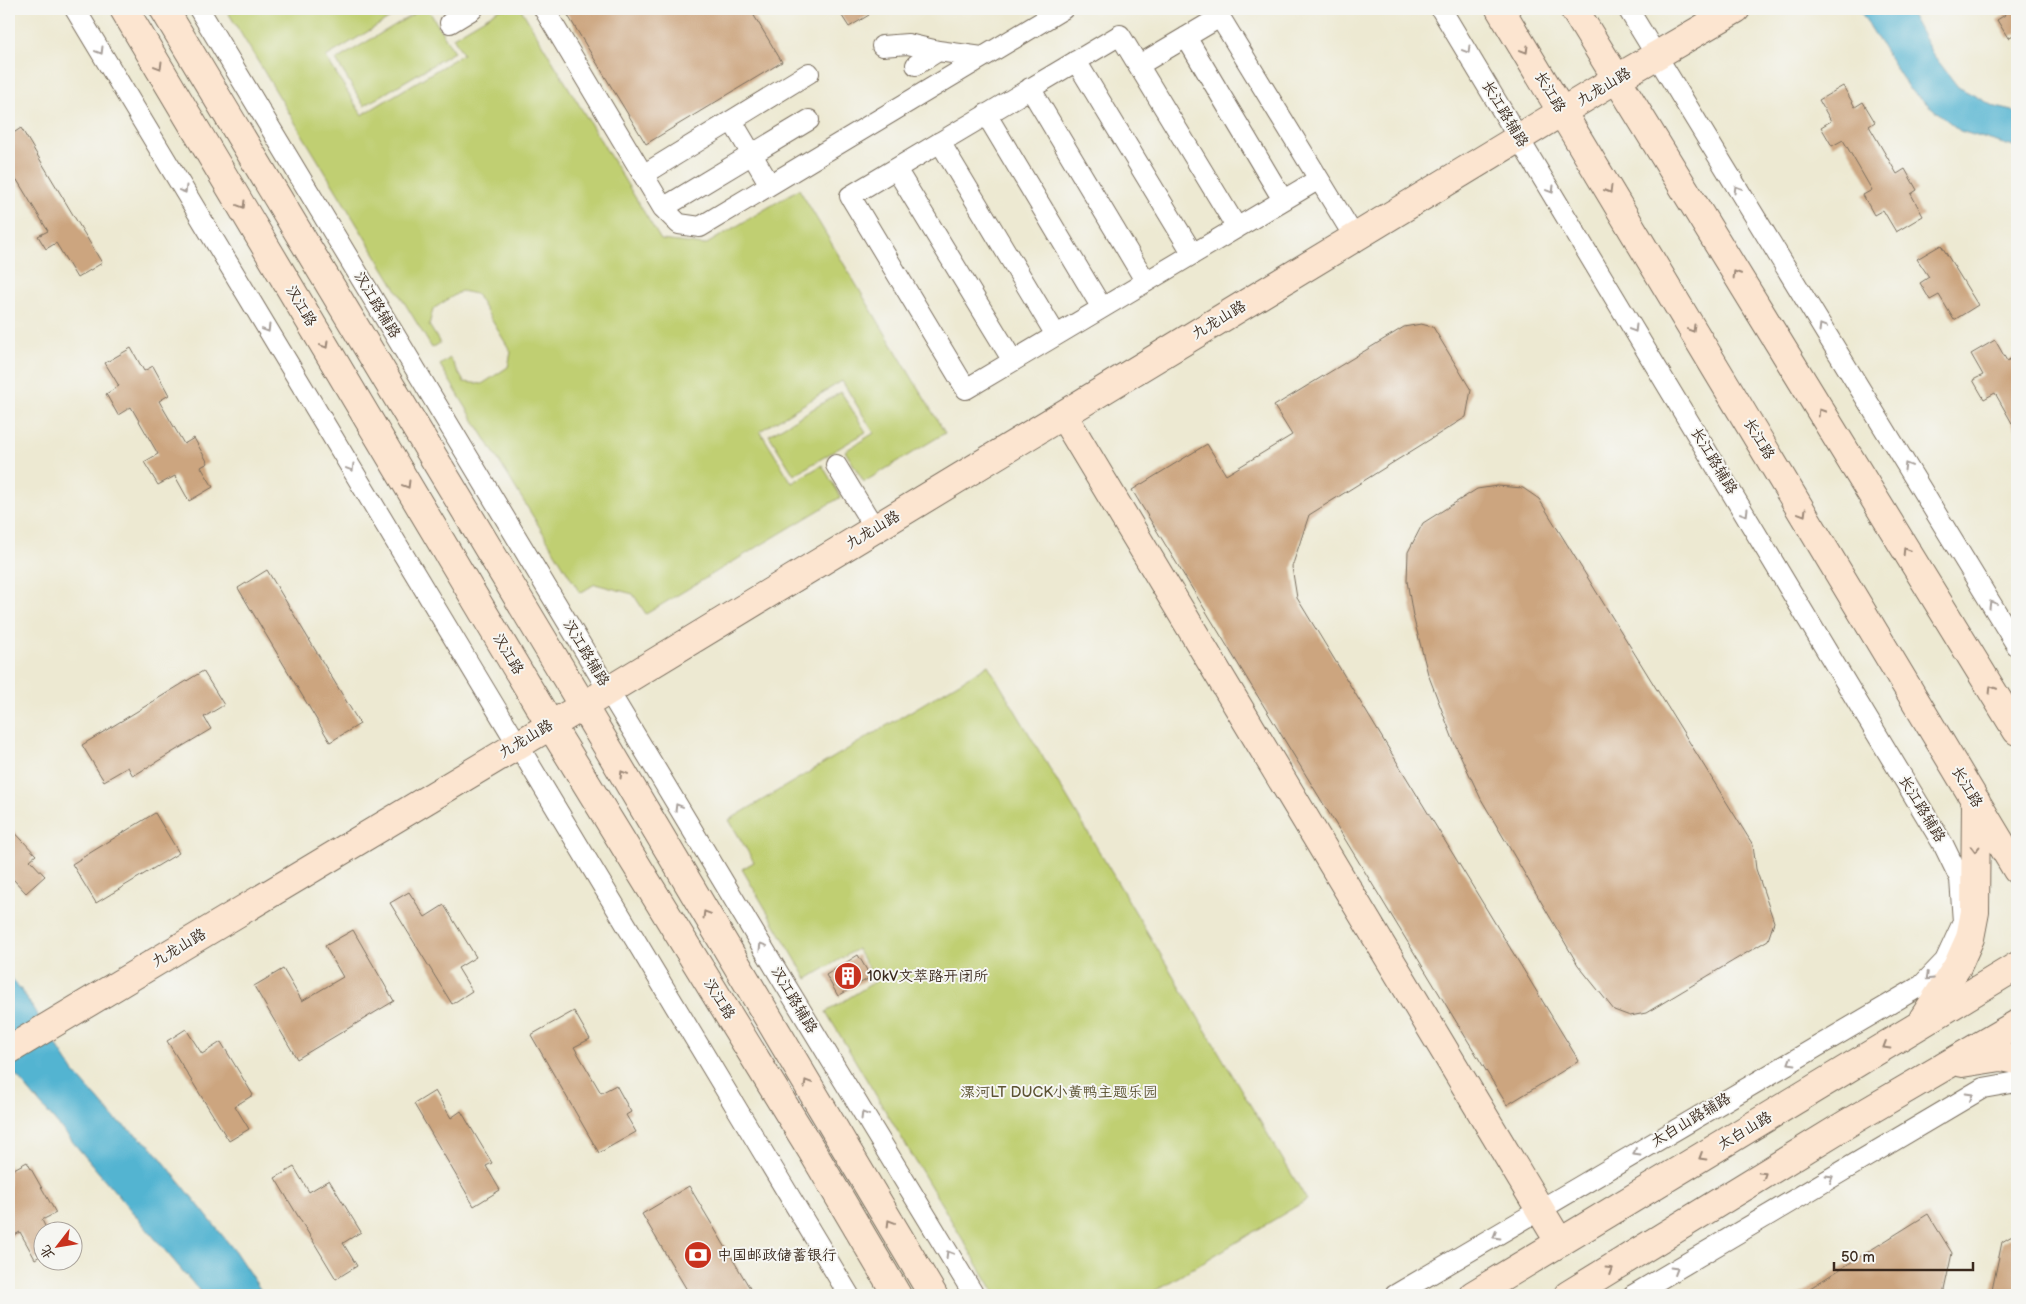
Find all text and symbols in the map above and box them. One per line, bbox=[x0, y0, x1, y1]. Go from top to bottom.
one-way arrow bbox=[93, 45, 103, 54]
one-way arrow bbox=[1460, 45, 1470, 54]
one-way arrow bbox=[1519, 45, 1528, 54]
one-way arrow bbox=[152, 60, 162, 69]
street label: 九龙山路 bbox=[1573, 63, 1635, 111]
street label: 长江路 bbox=[1530, 68, 1570, 116]
street label: 长江路辅路 bbox=[1478, 77, 1532, 151]
one-way arrow bbox=[177, 184, 187, 193]
one-way arrow bbox=[1544, 184, 1554, 193]
one-way arrow bbox=[1602, 184, 1612, 193]
one-way arrow bbox=[1734, 185, 1744, 194]
one-way arrow bbox=[235, 200, 245, 209]
street label: 汉江路辅路 bbox=[350, 268, 404, 342]
one-way arrow bbox=[1733, 271, 1742, 280]
street label: 汉江路 bbox=[281, 282, 321, 330]
street label: 九龙山路 bbox=[1188, 296, 1250, 344]
one-way arrow bbox=[261, 323, 271, 332]
one-way arrow bbox=[1628, 323, 1638, 332]
one-way arrow bbox=[1686, 324, 1696, 333]
one-way arrow bbox=[1819, 324, 1828, 333]
one-way arrow bbox=[318, 340, 328, 349]
one-way arrow bbox=[1818, 409, 1828, 418]
street label: 长江路 bbox=[1739, 415, 1779, 463]
street label: 长江路辅路 bbox=[1687, 424, 1741, 498]
one-way arrow bbox=[1903, 462, 1913, 471]
one-way arrow bbox=[345, 463, 355, 472]
one-way arrow bbox=[401, 479, 411, 488]
street label: 九龙山路 bbox=[842, 506, 904, 554]
one-way arrow bbox=[1738, 508, 1748, 517]
one-way arrow bbox=[1797, 508, 1807, 517]
one-way arrow bbox=[1903, 547, 1913, 556]
one-way arrow bbox=[1988, 601, 1998, 610]
street label: 汉江路辅路 bbox=[559, 616, 613, 690]
street label: 汉江路 bbox=[488, 630, 528, 678]
one-way arrow bbox=[1988, 686, 1998, 695]
street label: 九龙山路 bbox=[495, 715, 557, 763]
street label: 长江路 bbox=[1947, 763, 1987, 811]
one-way arrow bbox=[620, 770, 630, 779]
street label: 长江路辅路 bbox=[1895, 772, 1949, 846]
one-way arrow bbox=[675, 803, 685, 812]
one-way arrow bbox=[1970, 846, 1980, 854]
one-way arrow bbox=[703, 910, 713, 919]
street label: 九龙山路 bbox=[148, 924, 210, 972]
one-way arrow bbox=[759, 942, 768, 951]
building icon: 10kV文萃路开闭所 bbox=[833, 961, 863, 991]
street label: 汉江路辅路 bbox=[767, 963, 821, 1037]
place label: 10kV文萃路开闭所 bbox=[867, 967, 988, 986]
one-way arrow bbox=[1926, 971, 1935, 980]
street label: 汉江路 bbox=[699, 975, 739, 1023]
one-way arrow bbox=[1882, 1039, 1891, 1049]
one-way arrow bbox=[1787, 1055, 1796, 1065]
one-way arrow bbox=[804, 1080, 814, 1089]
park label: 漯河LT DUCK小黄鸭主题乐园 bbox=[960, 1083, 1158, 1102]
street label: 太白山路辅路 bbox=[1648, 1089, 1734, 1151]
one-way arrow bbox=[1964, 1092, 1973, 1102]
street label: 太白山路 bbox=[1714, 1107, 1776, 1155]
one-way arrow bbox=[861, 1111, 871, 1120]
one-way arrow bbox=[1632, 1147, 1641, 1157]
one-way arrow bbox=[1698, 1150, 1707, 1160]
one-way arrow bbox=[1757, 1172, 1766, 1182]
one-way arrow bbox=[1824, 1174, 1833, 1184]
one-way arrow bbox=[886, 1220, 896, 1229]
north arrow bbox=[32, 1222, 82, 1272]
one-way arrow bbox=[1492, 1229, 1501, 1239]
scale bar bbox=[1834, 1239, 1972, 1271]
bank icon: 中国邮政储蓄银行 bbox=[683, 1240, 713, 1270]
text: 北 bbox=[36, 1242, 58, 1263]
place label: 中国邮政储蓄银行 bbox=[717, 1246, 837, 1265]
text: 50 m bbox=[1841, 1248, 1875, 1267]
one-way arrow bbox=[945, 1250, 955, 1259]
one-way arrow bbox=[1604, 1266, 1613, 1276]
one-way arrow bbox=[1670, 1267, 1679, 1277]

